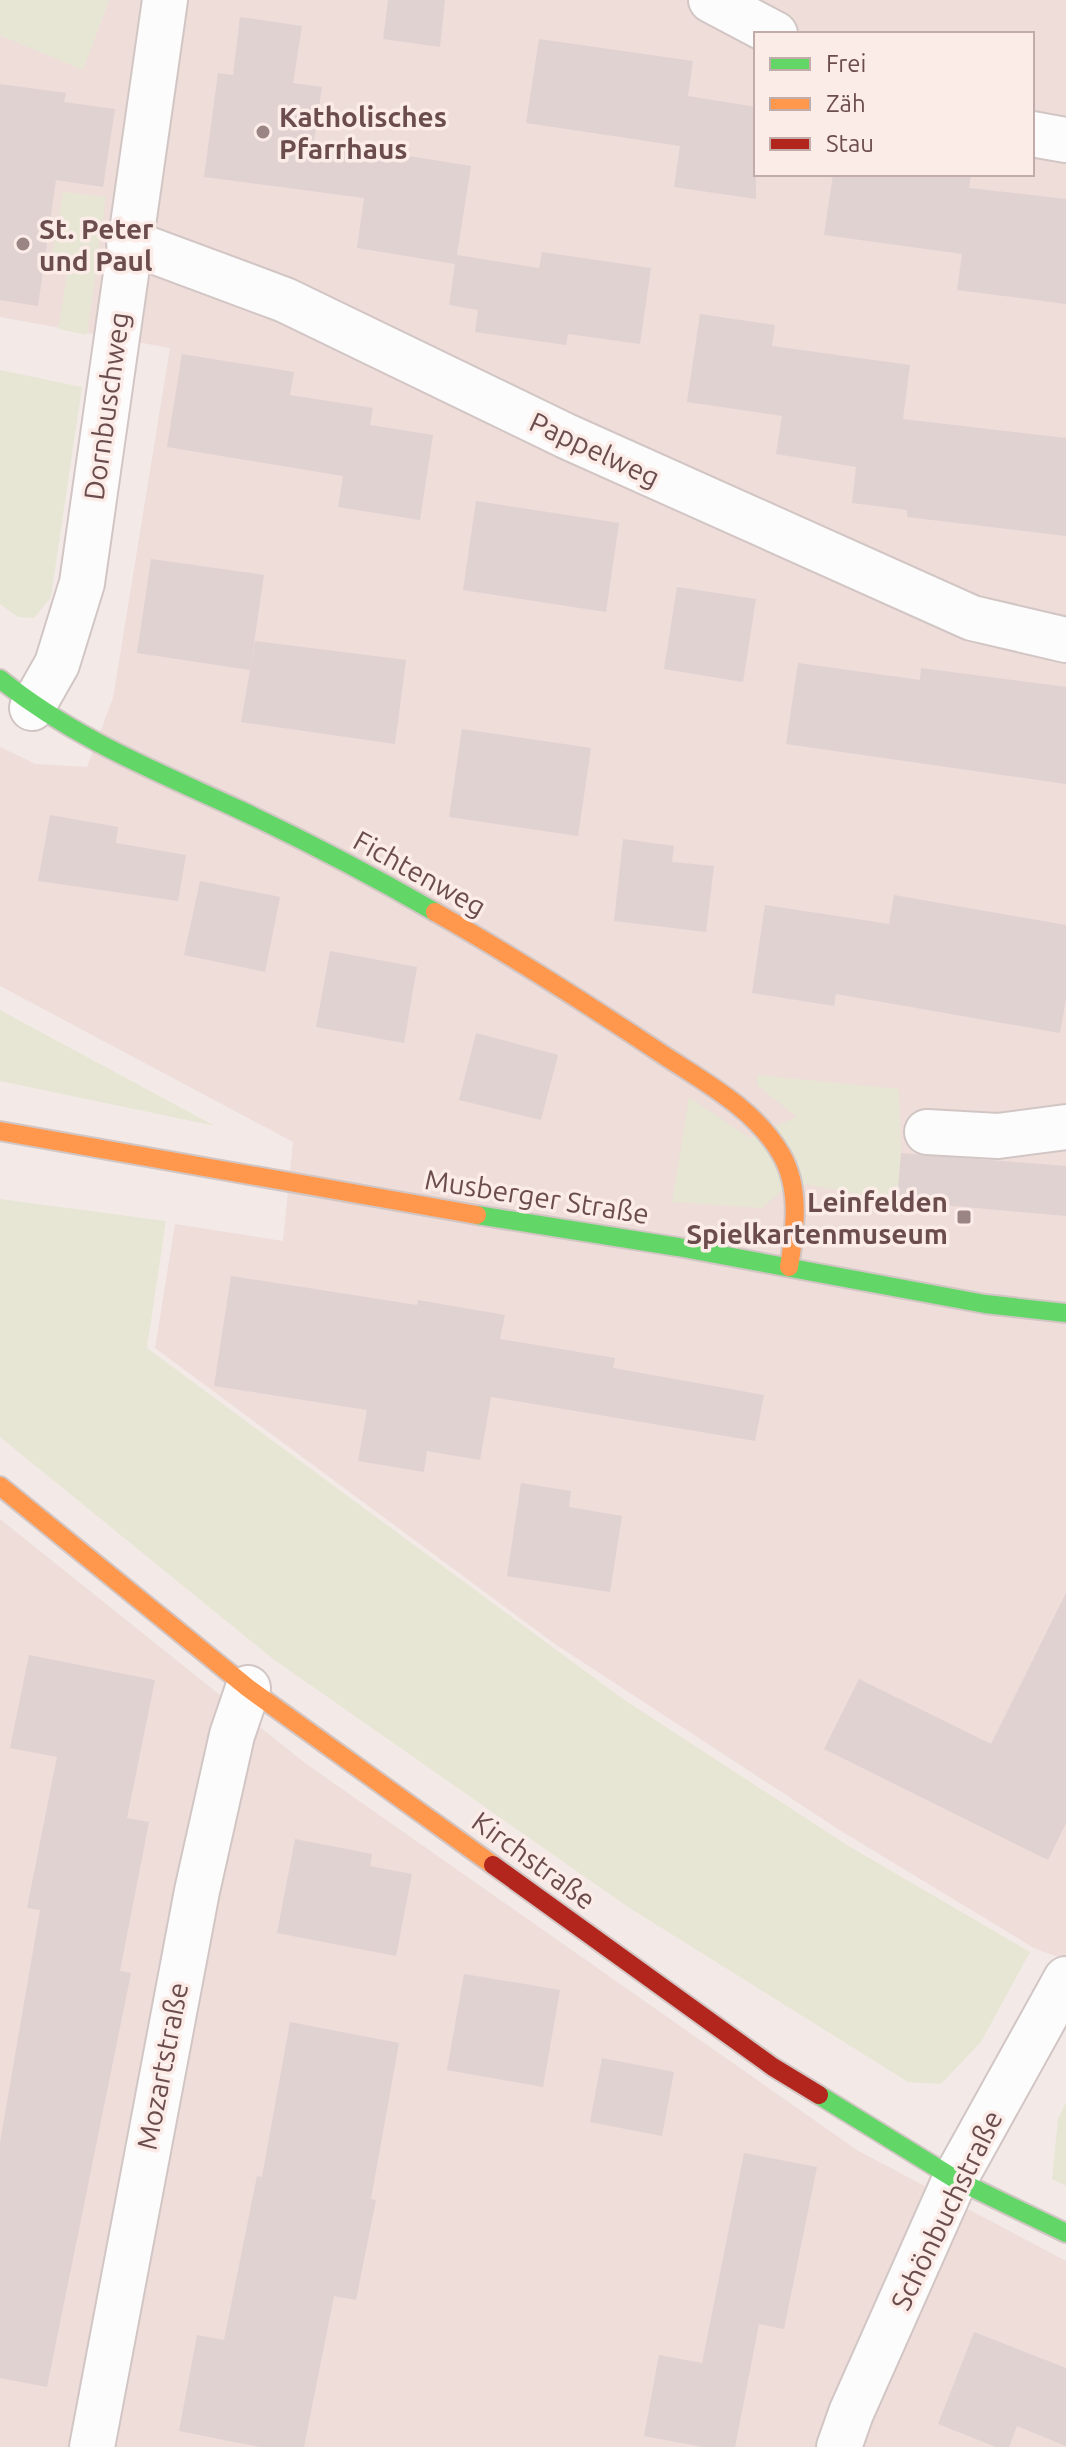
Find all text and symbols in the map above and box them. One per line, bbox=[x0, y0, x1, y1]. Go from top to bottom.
legend bbox=[754, 32, 1034, 176]
text: Frei bbox=[826, 50, 866, 77]
text: Zäh bbox=[826, 90, 866, 117]
place label: Katholisches Pfarrhaus bbox=[279, 101, 447, 164]
marker: Katholisches Pfarrhaus bbox=[254, 123, 272, 141]
text: Stau bbox=[826, 130, 874, 157]
place label: St. Peter und Paul bbox=[39, 213, 154, 276]
marker: St. Peter und Paul bbox=[14, 235, 32, 253]
street label: Dornbuschweg bbox=[77, 310, 135, 502]
street label: Pappelweg bbox=[525, 405, 665, 493]
street label: Fichtenweg bbox=[349, 824, 491, 922]
street label: Musberger Straße bbox=[423, 1163, 651, 1229]
place label: Leinfelden Spielkartenmuseum bbox=[686, 1186, 948, 1249]
marker: Leinfelden Spielkartenmuseum bbox=[955, 1208, 973, 1226]
street label: Kirchstraße bbox=[466, 1805, 602, 1915]
street label: Mozartstraße bbox=[131, 1980, 193, 2152]
street label: Schönbuchstraße bbox=[884, 2105, 1008, 2315]

